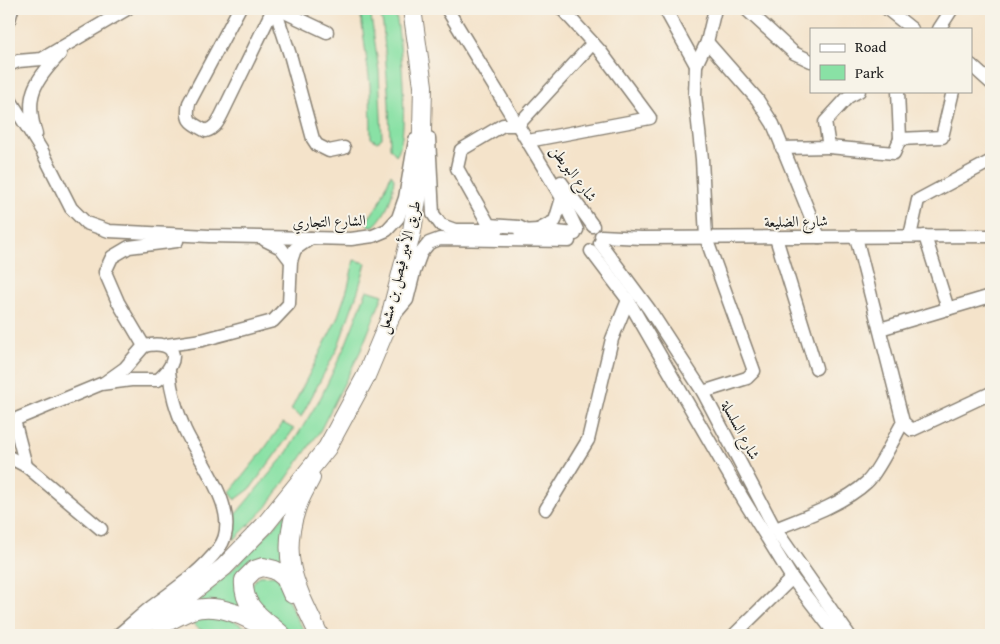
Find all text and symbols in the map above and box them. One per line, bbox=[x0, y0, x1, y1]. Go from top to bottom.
legend bbox=[810, 28, 972, 92]
text: Road bbox=[855, 36, 886, 57]
text: Park bbox=[855, 62, 884, 83]
street label: شارع البويطن bbox=[543, 140, 602, 208]
street label: طريق الأمير فيصل بن مشعل bbox=[372, 198, 427, 336]
street label: الشارع التجاري bbox=[292, 209, 366, 236]
street label: شارع الضليعة bbox=[764, 210, 828, 235]
street label: شارع السلسلة bbox=[714, 396, 765, 465]

